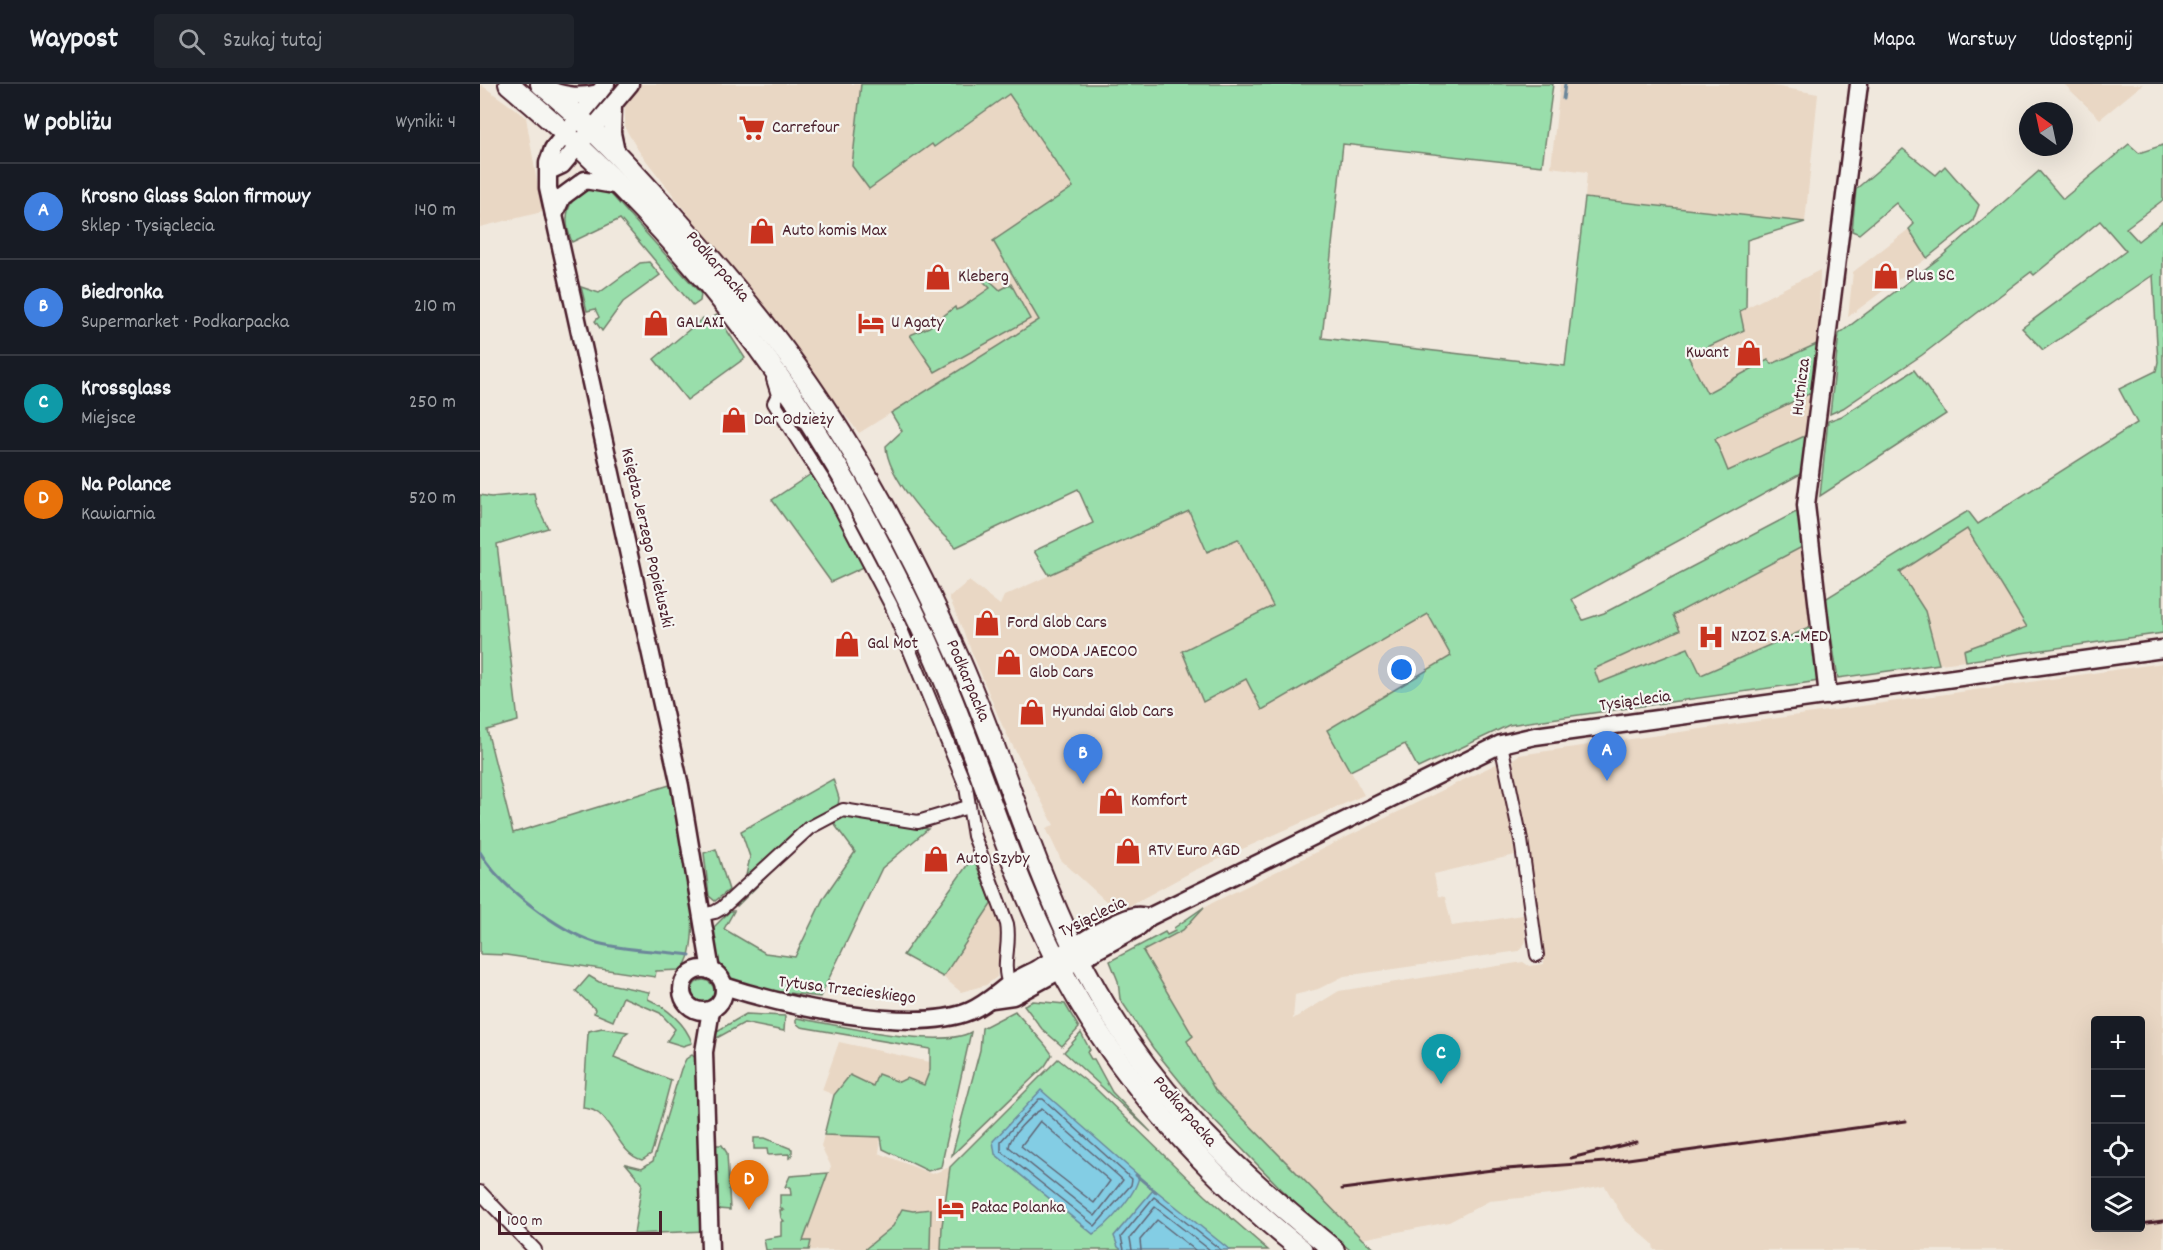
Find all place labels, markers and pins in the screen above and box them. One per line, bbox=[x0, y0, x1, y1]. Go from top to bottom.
supermarket icon: Carrefour bbox=[737, 113, 767, 143]
place label: Carrefour bbox=[772, 116, 840, 141]
shop icon: Auto komis Max bbox=[747, 216, 777, 246]
place label: Auto komis Max bbox=[782, 219, 887, 244]
shop icon: Plus SC bbox=[1871, 261, 1901, 291]
shop icon: Kleberg bbox=[923, 262, 953, 292]
place label: Plus SC bbox=[1906, 264, 1955, 289]
place label: Kleberg bbox=[958, 265, 1009, 290]
shop icon: GALAXI bbox=[641, 308, 671, 338]
hotel icon: U Agaty bbox=[856, 308, 886, 338]
place label: GALAXI bbox=[676, 311, 724, 336]
place label: U Agaty bbox=[891, 311, 945, 336]
shop icon: Kwant bbox=[1734, 338, 1764, 368]
place label: Kwant bbox=[1686, 341, 1729, 366]
shop icon: Dar Odzieży bbox=[719, 405, 749, 435]
place label: Dar Odzieży bbox=[754, 408, 834, 433]
shop icon: Ford Glob Cars bbox=[972, 608, 1002, 638]
place label: Ford Glob Cars bbox=[1007, 611, 1107, 636]
hospital icon: NZOZ S.A.-MED bbox=[1696, 622, 1726, 652]
place label: NZOZ S.A.-MED bbox=[1731, 625, 1828, 650]
shop icon: Gal Mot bbox=[832, 629, 862, 659]
place label: Gal Mot bbox=[867, 632, 918, 657]
place label: OMODA JAECOO Glob Cars bbox=[1029, 640, 1138, 686]
shop icon: OMODA JAECOO Glob Cars bbox=[994, 647, 1024, 677]
shop icon: Hyundai Glob Cars bbox=[1017, 697, 1047, 727]
place label: Hyundai Glob Cars bbox=[1052, 700, 1174, 725]
pin: A bbox=[1588, 732, 1626, 781]
pin: B bbox=[1064, 734, 1102, 784]
shop icon: Komfort bbox=[1096, 786, 1126, 816]
place label: Komfort bbox=[1131, 789, 1188, 814]
shop icon: RTV Euro AGD bbox=[1113, 836, 1143, 866]
place label: RTV Euro AGD bbox=[1148, 839, 1240, 864]
shop icon: Auto Szyby bbox=[921, 844, 951, 874]
place label: Auto Szyby bbox=[956, 847, 1030, 872]
pin: C bbox=[1422, 1034, 1460, 1084]
pin: D bbox=[730, 1160, 768, 1210]
hotel icon: Pałac Polanka bbox=[936, 1193, 966, 1223]
place label: Pałac Polanka bbox=[971, 1196, 1066, 1221]

